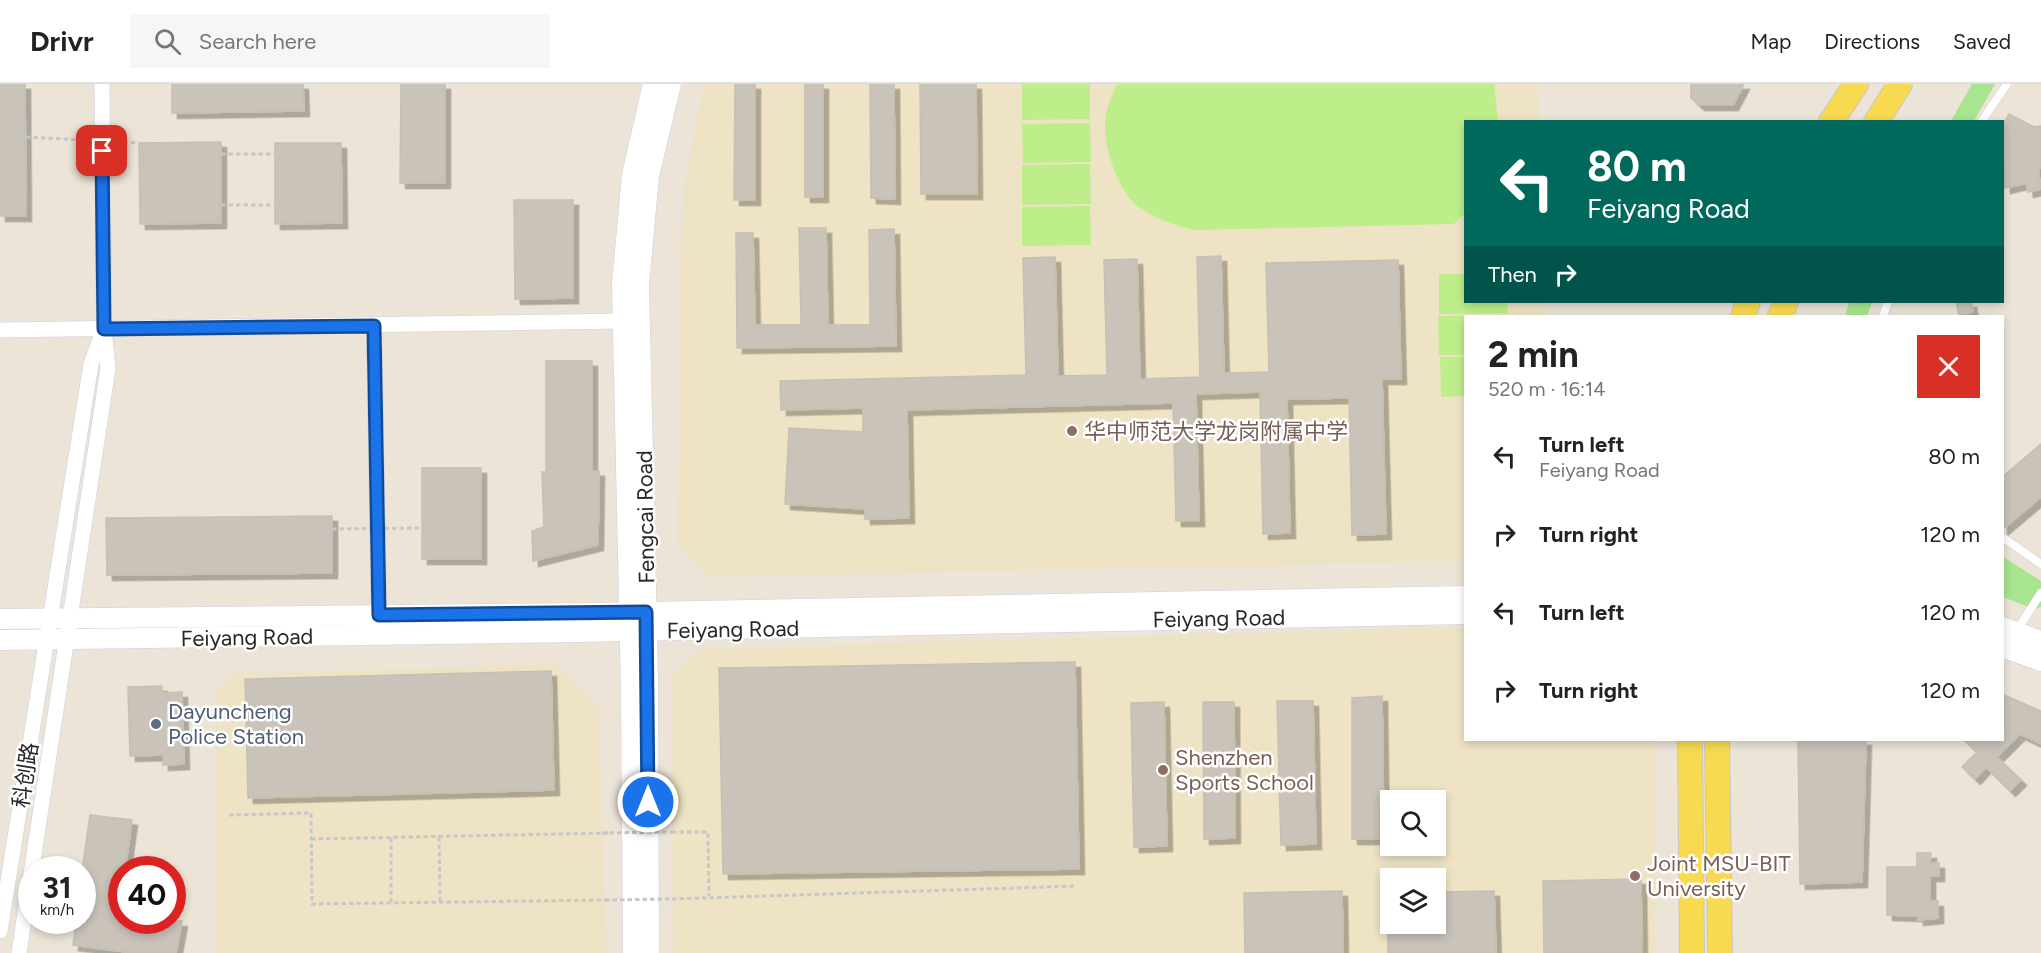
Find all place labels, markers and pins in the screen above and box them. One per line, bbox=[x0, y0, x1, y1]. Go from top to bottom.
pin bbox=[76, 125, 127, 176]
place label: 华中师范大学龙岗附属中学 bbox=[1084, 418, 1348, 445]
marker: 华中师范大学龙岗附属中学 bbox=[1065, 424, 1079, 438]
place label: Dayuncheng Police Station bbox=[168, 698, 304, 750]
marker: Dayuncheng Police Station bbox=[149, 717, 163, 731]
place label: Shenzhen Sports School bbox=[1175, 744, 1314, 796]
marker: Shenzhen Sports School bbox=[1156, 763, 1170, 777]
place label: Joint MSU-BIT University bbox=[1647, 850, 1791, 902]
marker: Joint MSU-BIT University bbox=[1628, 869, 1642, 883]

